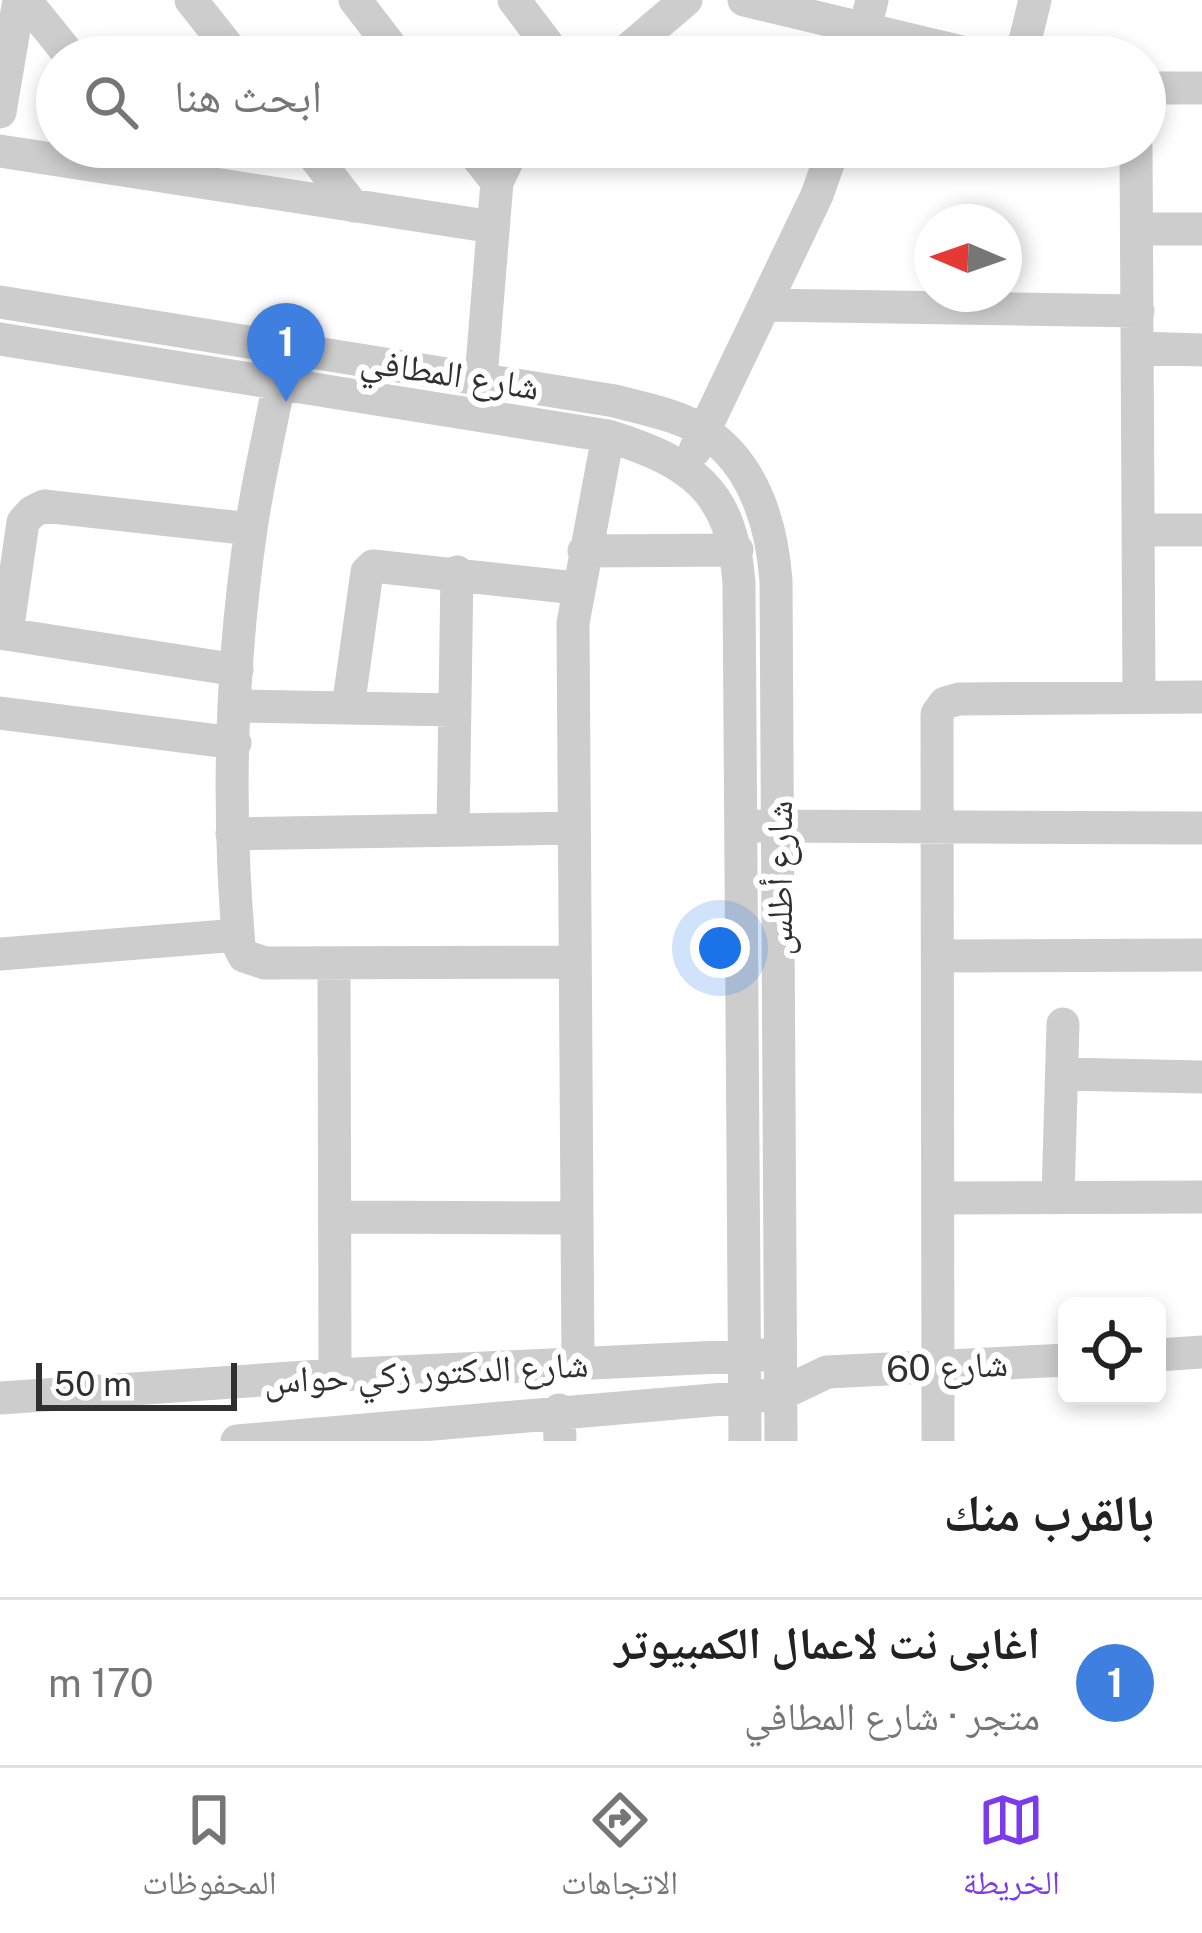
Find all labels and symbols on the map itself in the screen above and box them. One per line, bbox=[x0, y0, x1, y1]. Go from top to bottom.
north arrow bbox=[914, 204, 1022, 312]
pin: 1 bbox=[247, 303, 325, 402]
street label: شارع المطافي bbox=[357, 338, 542, 416]
street label: شارع أطلس bbox=[758, 801, 802, 955]
your location bbox=[690, 918, 750, 978]
street label: شارع 60 bbox=[885, 1342, 1009, 1392]
street label: شارع الدكتور زكي حواس bbox=[263, 1343, 590, 1410]
scale bar bbox=[36, 1357, 237, 1410]

